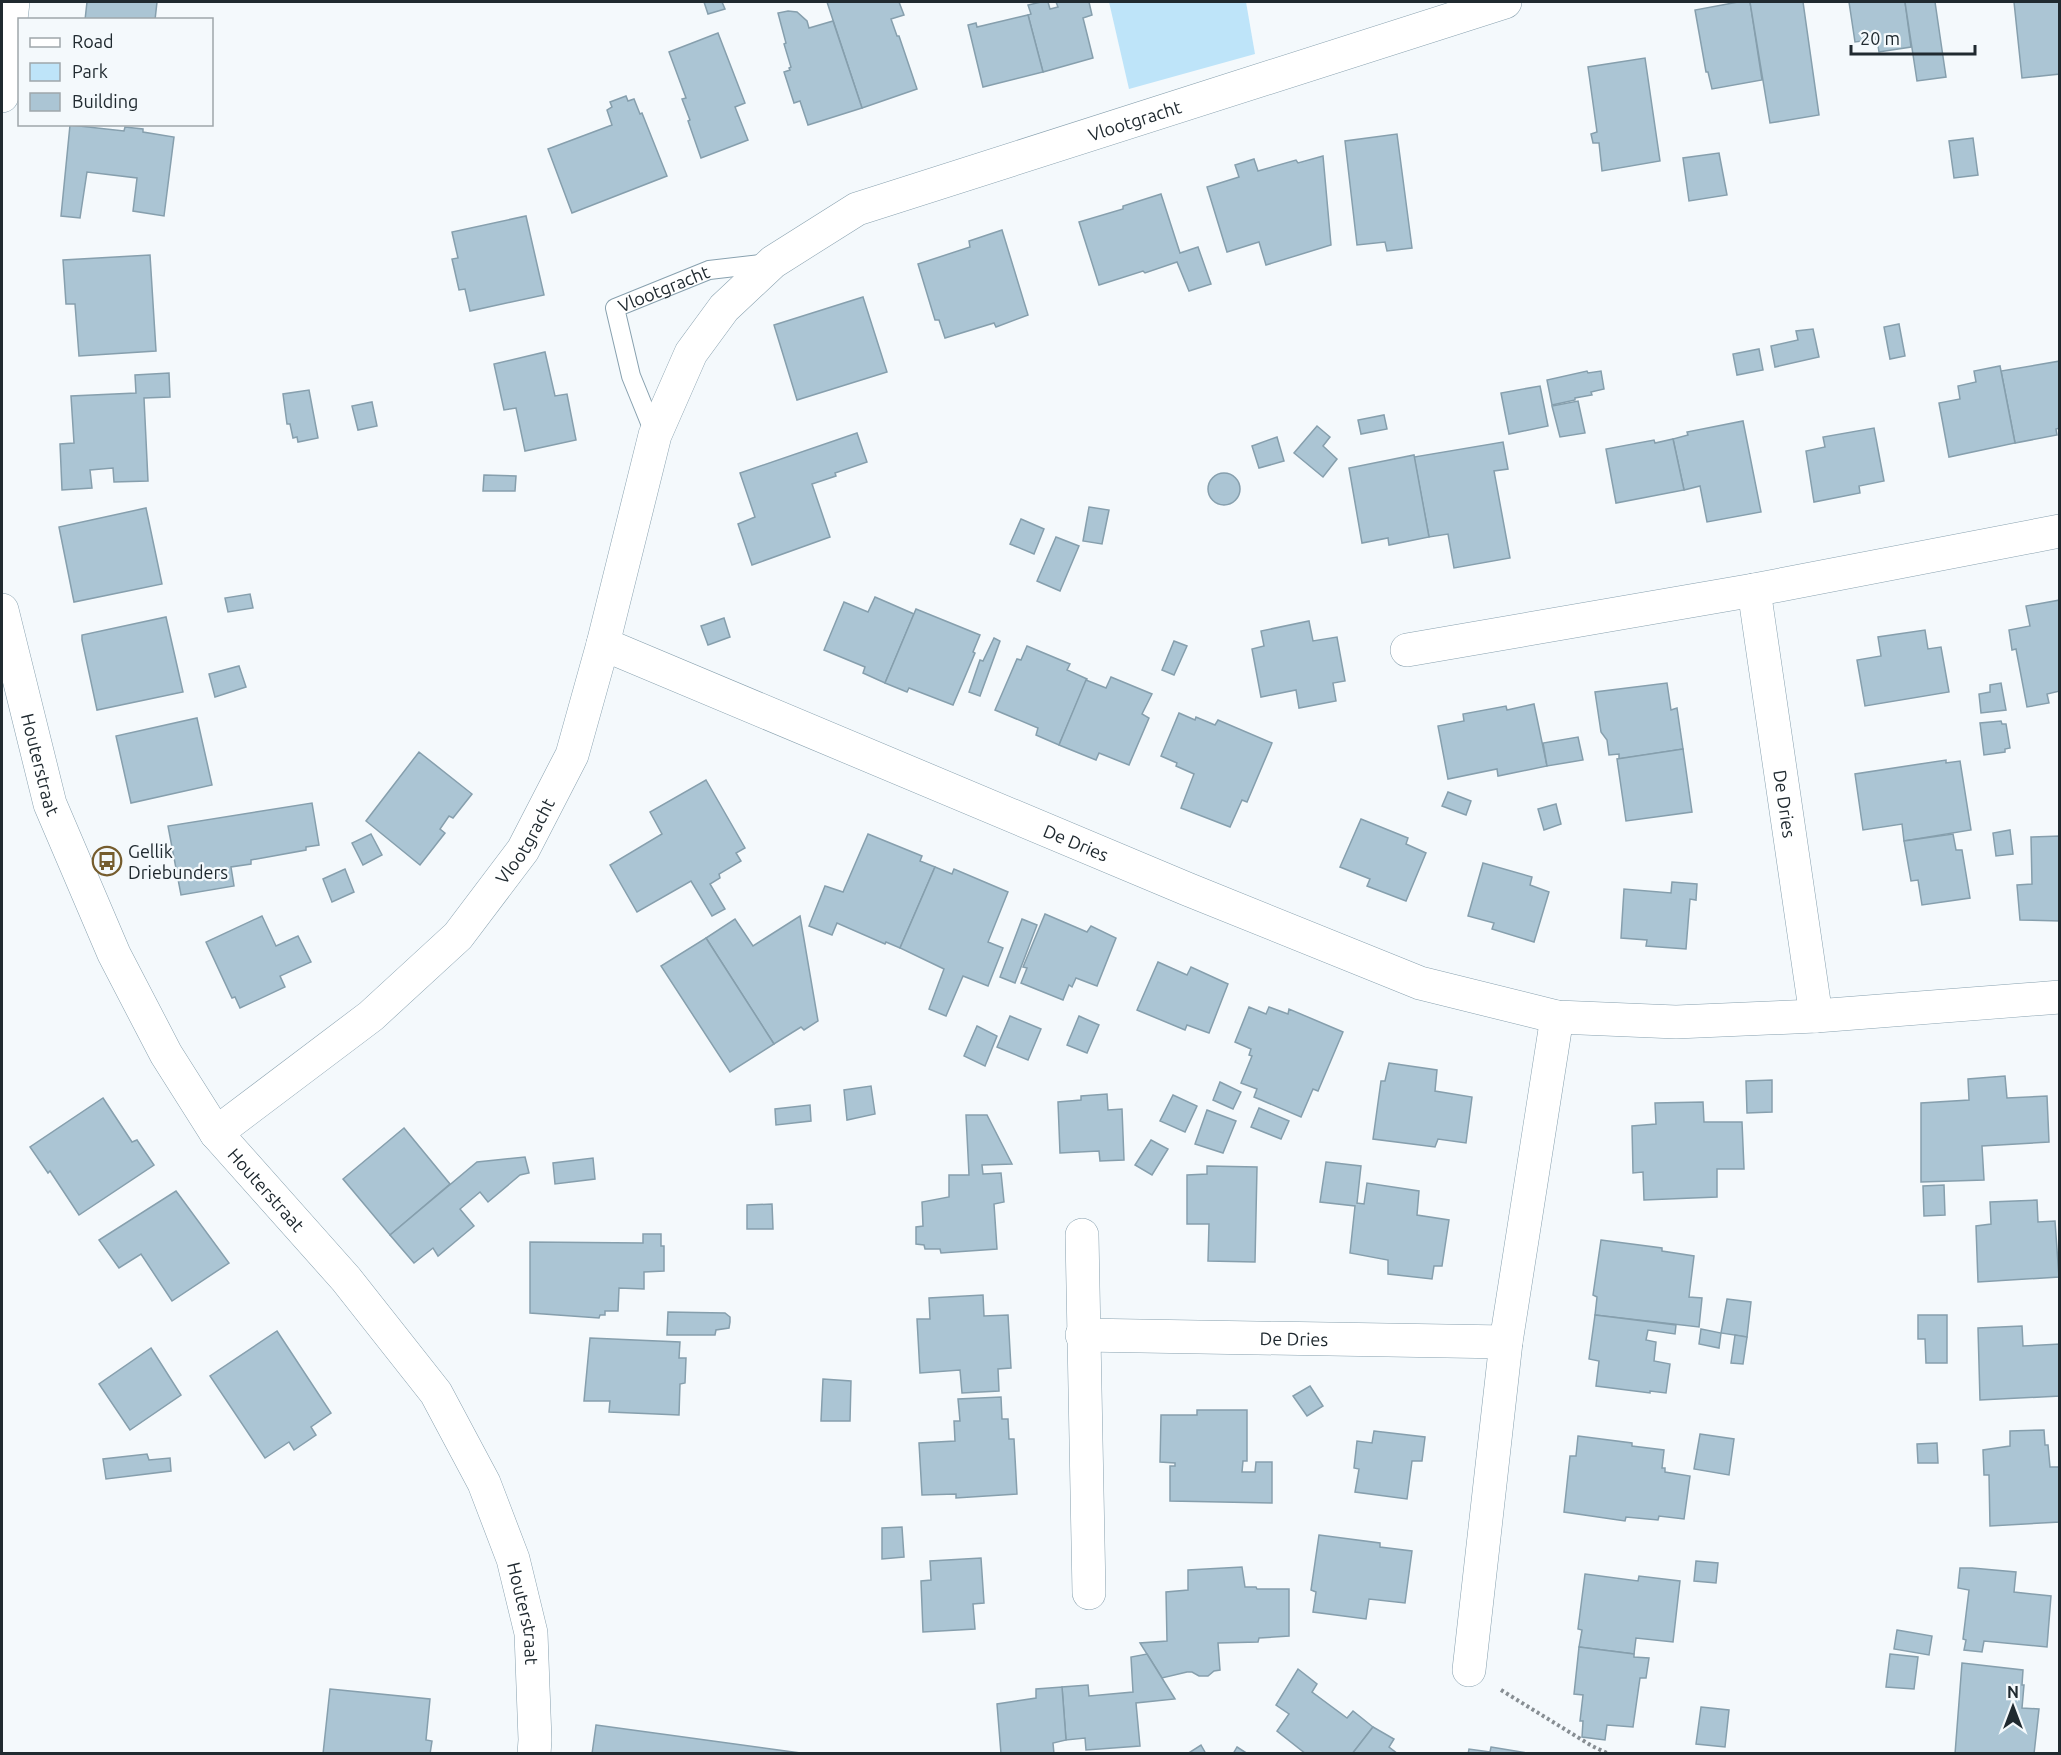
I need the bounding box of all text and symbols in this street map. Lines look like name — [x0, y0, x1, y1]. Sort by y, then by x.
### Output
legend — [18, 18, 213, 126]
scale bar — [1851, 18, 1976, 56]
text: 20 m — [1860, 28, 1900, 48]
text: Road — [72, 31, 114, 51]
text: Park — [72, 61, 108, 81]
text: Building — [72, 91, 138, 111]
street label: Vlootgracht — [1086, 96, 1184, 145]
street label: Vlootgracht — [615, 261, 712, 316]
street label: Houterstraat — [18, 711, 64, 818]
street label: De Dries — [1770, 768, 1800, 839]
street label: Vlootgracht — [491, 795, 558, 887]
street label: De Dries — [1041, 820, 1112, 865]
place label: Gellik Driebunders — [128, 841, 228, 882]
bus stop icon: Gellik Driebunders — [91, 845, 123, 877]
street label: Houterstraat — [224, 1144, 309, 1235]
street label: De Dries — [1260, 1328, 1329, 1349]
street label: Houterstraat — [504, 1560, 542, 1665]
north arrow — [1983, 1677, 2043, 1737]
text: N — [2007, 1683, 2019, 1701]

